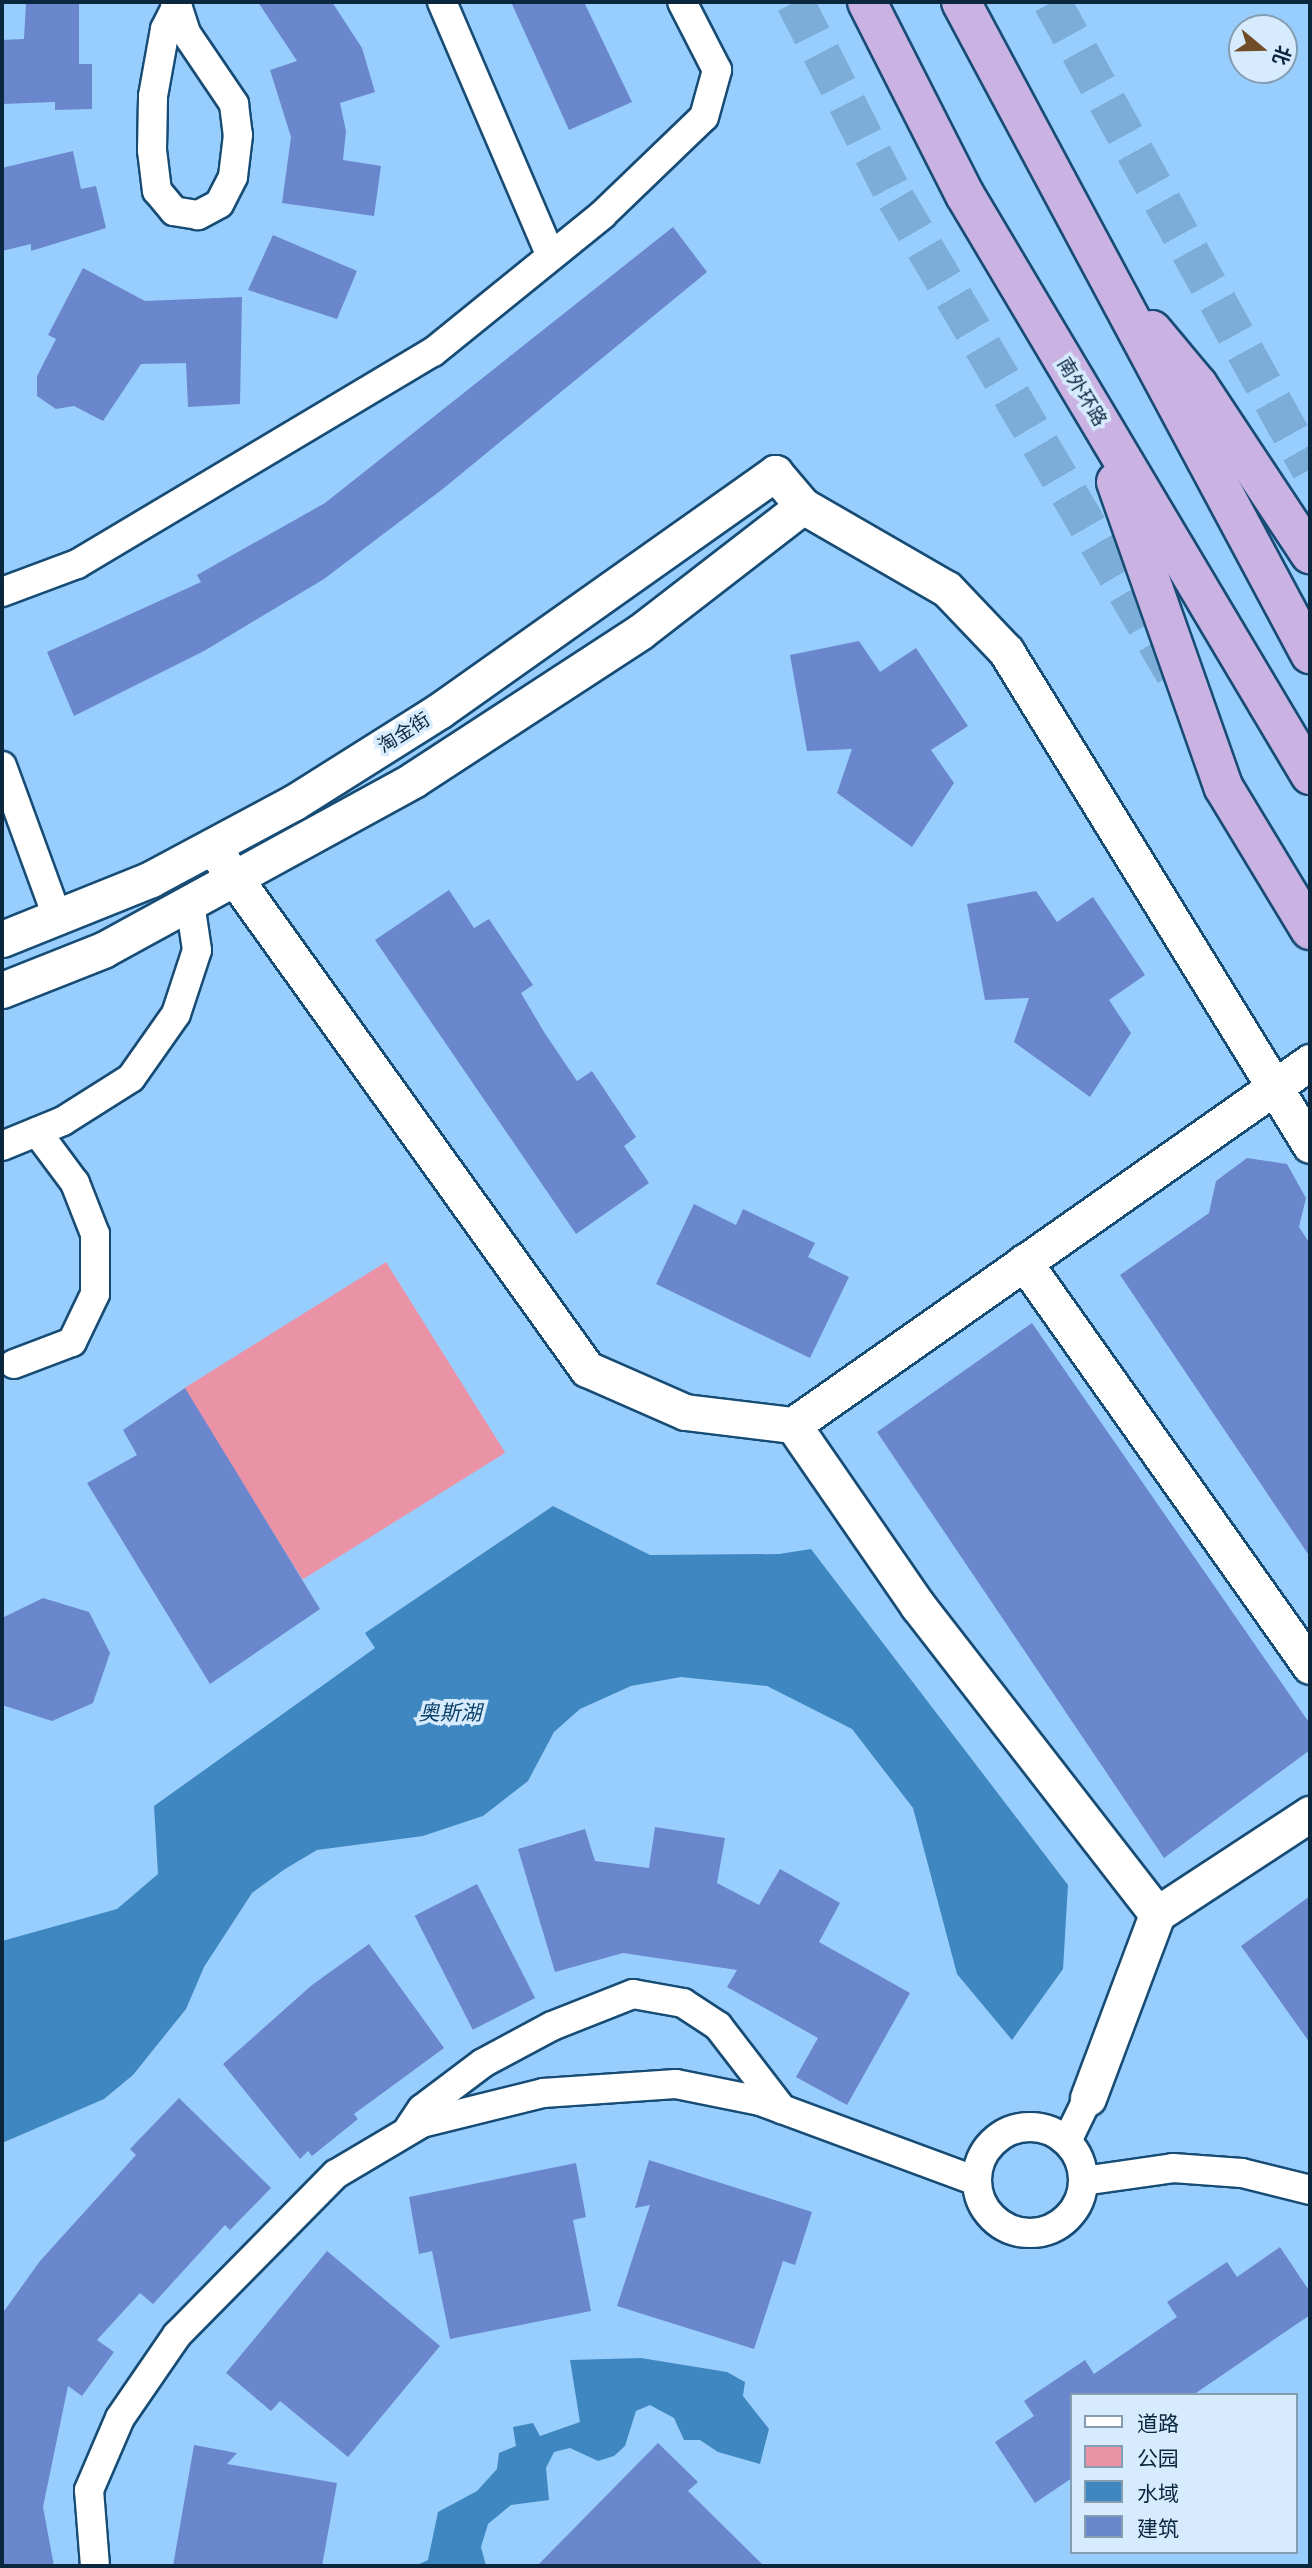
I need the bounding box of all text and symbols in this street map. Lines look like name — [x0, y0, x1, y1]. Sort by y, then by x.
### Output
north arrow — [1228, 14, 1298, 84]
text: 北 — [1268, 43, 1294, 68]
street label: 南外环路 — [1053, 354, 1111, 430]
street label: 淘金街 — [374, 708, 434, 758]
water label: 奥斯湖 — [419, 1700, 481, 1726]
legend — [1070, 2393, 1298, 2554]
text: 道路 — [1137, 2412, 1179, 2435]
text: 公园 — [1137, 2447, 1179, 2470]
text: 水域 — [1137, 2482, 1179, 2505]
text: 建筑 — [1137, 2517, 1179, 2540]

